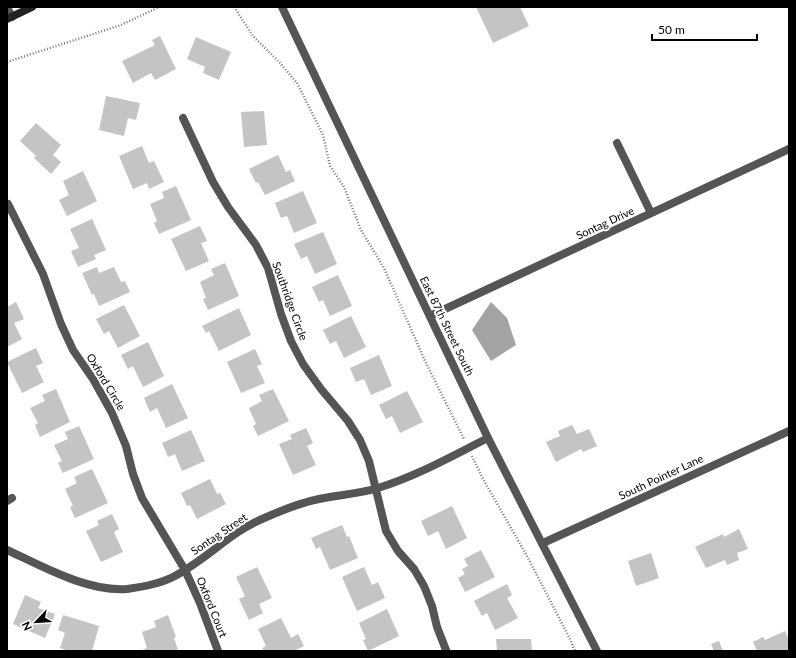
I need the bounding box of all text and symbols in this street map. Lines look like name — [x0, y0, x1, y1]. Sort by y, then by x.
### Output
scale bar — [652, 16, 757, 42]
text: 50 m — [658, 22, 685, 37]
street label: Sontag Drive — [574, 203, 636, 242]
street label: Southridge Circle — [270, 260, 311, 342]
street label: East 87th Street South — [418, 274, 477, 378]
street label: Oxford Circle — [84, 351, 129, 413]
street label: South Pointer Lane — [616, 451, 705, 502]
street label: Sontag Street — [188, 510, 249, 557]
street label: Oxford Court — [194, 575, 231, 639]
north arrow — [16, 602, 56, 642]
text: N — [19, 620, 34, 633]

